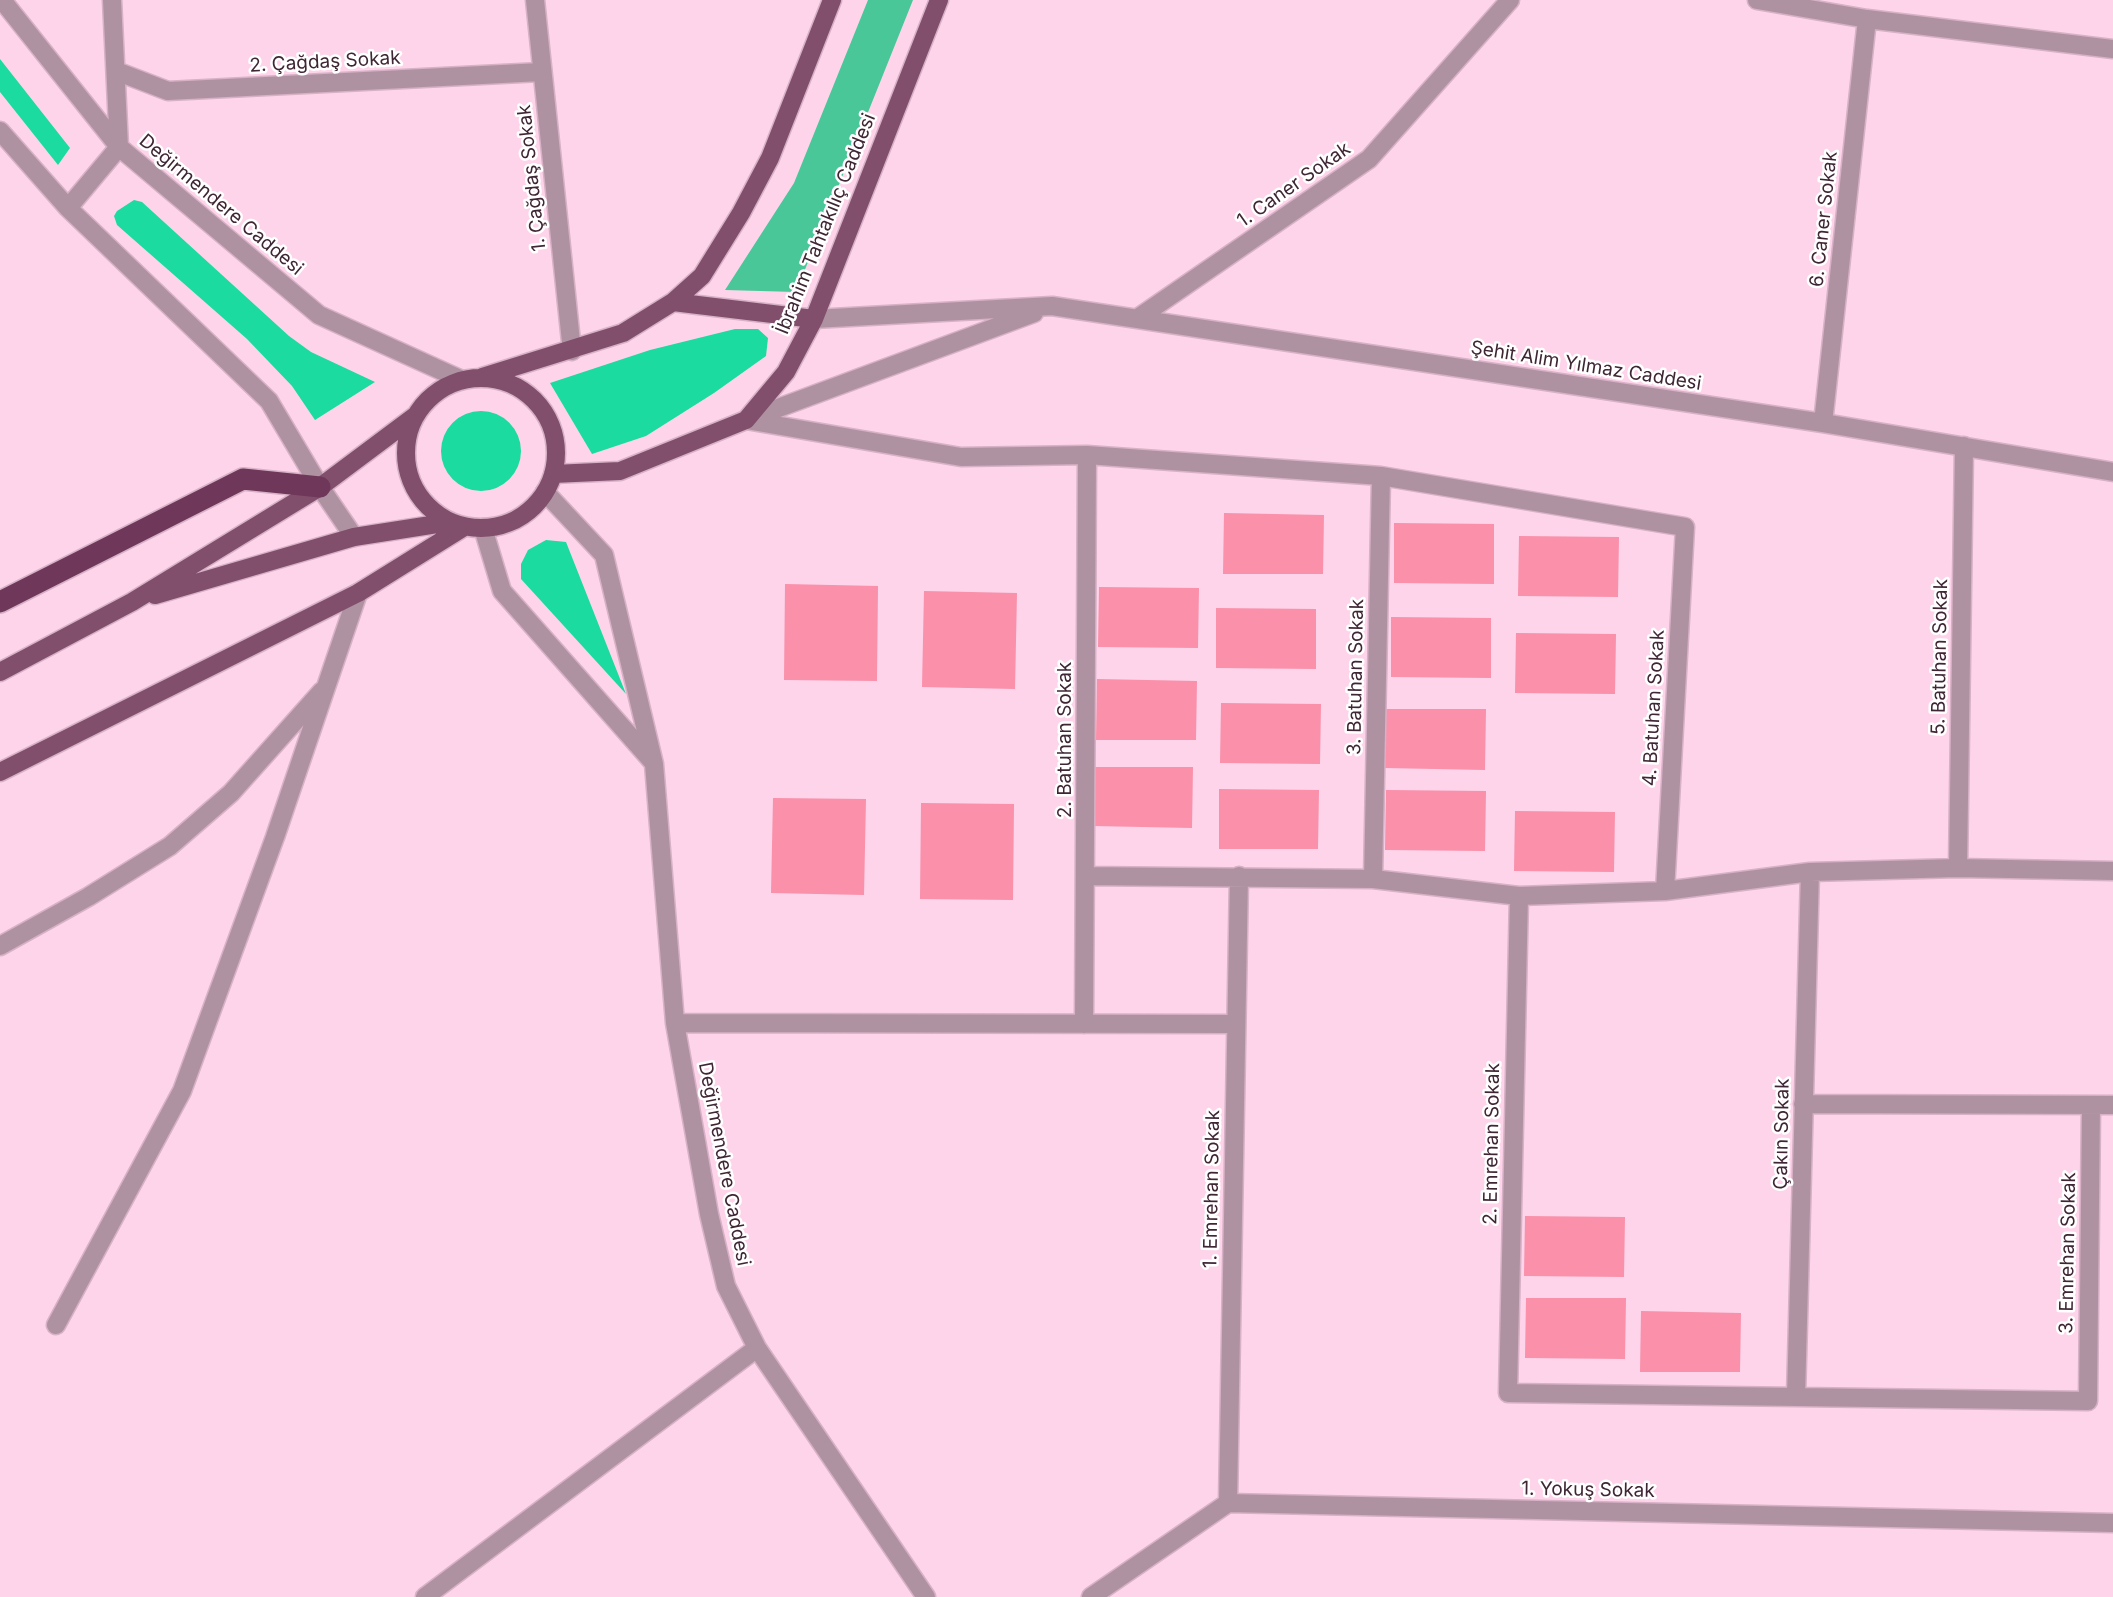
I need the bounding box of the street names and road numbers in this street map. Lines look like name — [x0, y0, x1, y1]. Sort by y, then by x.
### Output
street label: 2. Çağdaş Sokak — [249, 47, 401, 77]
street label: 1. Çağdaş Sokak — [513, 103, 551, 253]
street label: İbrahim Tahtakılıç Caddesi — [771, 110, 881, 338]
street label: Değirmendere Caddesi — [134, 130, 308, 280]
street label: 1. Caner Sokak — [1233, 138, 1355, 232]
street label: 6. Caner Sokak — [1806, 150, 1842, 288]
street label: Şehit Alim Yılmaz Caddesi — [1469, 337, 1703, 395]
street label: 5. Batuhan Sokak — [1927, 579, 1953, 735]
street label: 3. Batuhan Sokak — [1343, 599, 1369, 755]
street label: 4. Batuhan Sokak — [1639, 629, 1669, 787]
street label: 2. Batuhan Sokak — [1054, 662, 1076, 818]
street label: Değirmendere Caddesi — [693, 1060, 755, 1268]
street label: 2. Emrehan Sokak — [1479, 1063, 1505, 1225]
street label: Çakın Sokak — [1770, 1078, 1794, 1190]
street label: 1. Emrehan Sokak — [1199, 1110, 1225, 1268]
street label: 3. Emrehan Sokak — [2055, 1172, 2081, 1334]
street label: 1. Yokuş Sokak — [1521, 1477, 1655, 1503]

